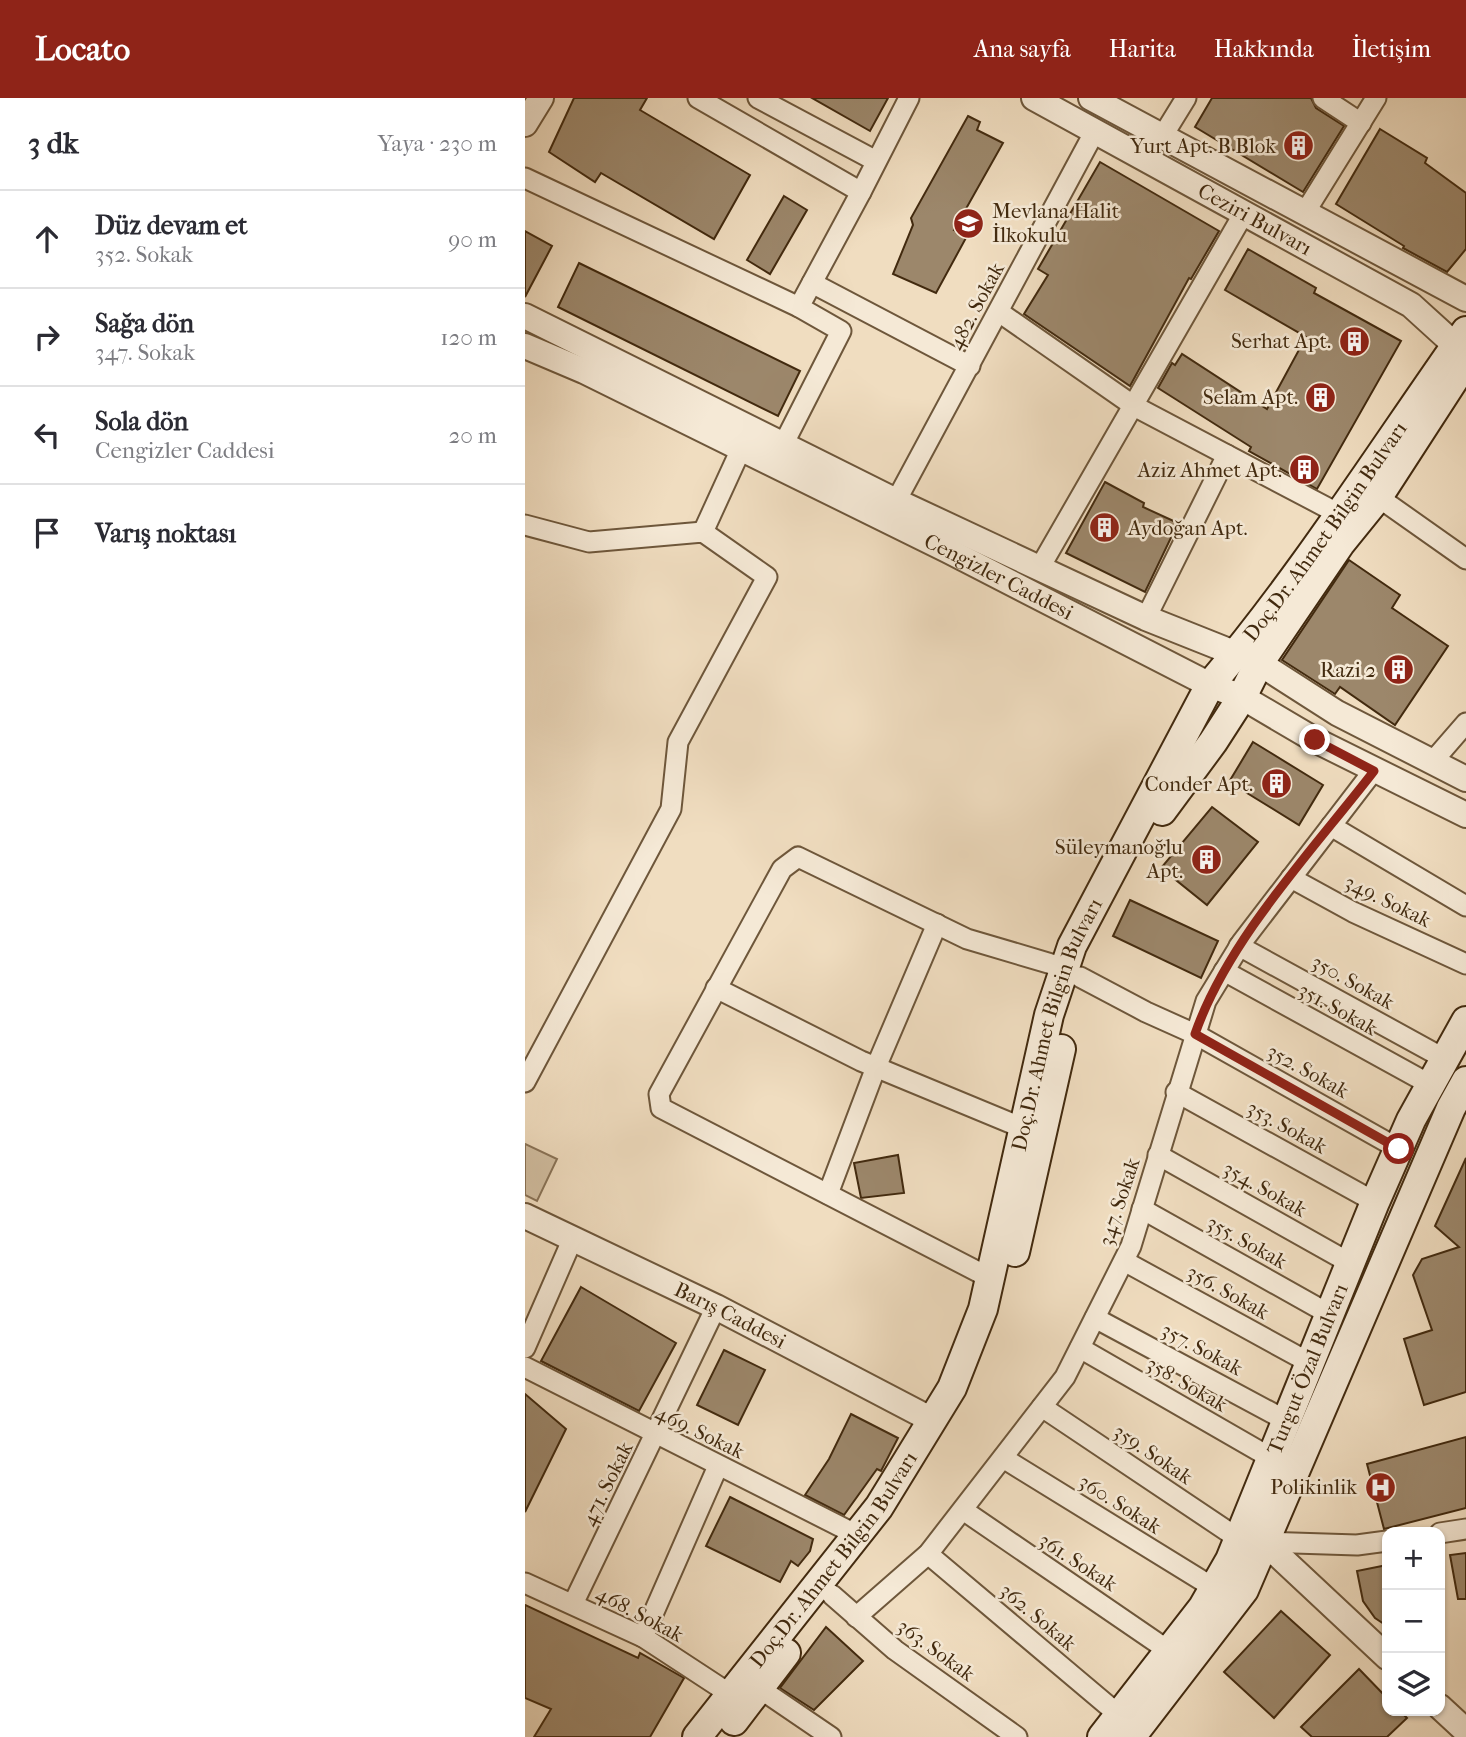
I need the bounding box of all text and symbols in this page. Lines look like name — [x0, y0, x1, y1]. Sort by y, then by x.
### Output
text: Locato — [35, 30, 130, 69]
text: Ana sayfa — [974, 35, 1071, 63]
text: Harita — [1109, 35, 1176, 63]
text: Hakkında — [1214, 35, 1314, 63]
text: İletişim — [1352, 35, 1431, 63]
text: 3 dk — [28, 126, 79, 161]
building icon: Yurt Apt. B Blok — [1282, 129, 1316, 163]
text: Yaya · 230 m — [378, 130, 497, 157]
place label: Yurt Apt. B Blok — [1129, 134, 1276, 158]
street label: Ceziri Bulvarı — [1194, 178, 1316, 260]
place label: Mevlana Halit İlkokulu — [992, 199, 1120, 247]
school or university icon: Mevlana Halit İlkokulu — [952, 206, 986, 240]
text: Düz devam et — [95, 210, 248, 241]
icon: ahead — [28, 220, 66, 258]
text: 90 m — [448, 226, 497, 253]
text: 352. Sokak — [95, 241, 193, 268]
street label: 482. Sokak — [943, 258, 1009, 354]
text: Sağa dön — [95, 308, 194, 339]
icon: right — [28, 318, 66, 356]
text: 120 m — [440, 324, 497, 351]
building icon: Serhat Apt. — [1337, 324, 1371, 358]
place label: Serhat Apt. — [1231, 329, 1331, 353]
text: 347. Sokak — [95, 339, 195, 366]
building icon: Selam Apt. — [1304, 380, 1338, 414]
place label: Selam Apt. — [1203, 385, 1298, 409]
text: Sola dön — [95, 406, 188, 437]
icon: left — [28, 416, 66, 454]
street label: Doç.Dr. Ahmet Bilgin Bulvarı — [1238, 417, 1412, 646]
text: 20 m — [448, 422, 497, 449]
text: Cengizler Caddesi — [95, 437, 275, 464]
building icon: Aziz Ahmet Apt. — [1288, 453, 1322, 487]
place label: Aziz Ahmet Apt. — [1136, 458, 1282, 482]
building icon: Aydoğan Apt. — [1088, 511, 1122, 545]
icon: arrive — [28, 514, 66, 552]
place label: Aydoğan Apt. — [1127, 516, 1247, 540]
text: Varış noktası — [95, 518, 236, 549]
street label: Cengizler Caddesi — [920, 529, 1077, 625]
building icon: Razi 2 — [1382, 653, 1416, 687]
place label: Razi 2 — [1320, 658, 1376, 682]
route end — [1299, 724, 1330, 755]
building icon: Conder Apt. — [1259, 767, 1293, 801]
place label: Conder Apt. — [1144, 772, 1253, 796]
place label: Süleymanoğlu Apt. — [1055, 835, 1183, 883]
building icon: Süleymanoğlu Apt. — [1189, 842, 1223, 876]
street label: 349. Sokak — [1341, 870, 1435, 932]
street label: Doç.Dr. Ahmet Bilgin Bulvarı — [1007, 894, 1107, 1153]
street label: 350. Sokak — [1308, 950, 1399, 1014]
street label: 351. Sokak — [1294, 978, 1382, 1041]
street label: 352. Sokak — [1263, 1039, 1353, 1103]
street label: 353. Sokak — [1243, 1095, 1331, 1159]
route start — [1383, 1133, 1414, 1164]
street label: 347. Sokak — [1093, 1155, 1145, 1249]
street label: 354. Sokak — [1219, 1156, 1311, 1222]
street label: 355. Sokak — [1203, 1210, 1291, 1274]
street label: 356. Sokak — [1183, 1260, 1273, 1324]
street label: Barış Caddesi — [671, 1277, 790, 1354]
street label: Turgut Özal Bulvarı — [1262, 1280, 1353, 1458]
street label: 357. Sokak — [1157, 1318, 1247, 1380]
street label: 358. Sokak — [1142, 1351, 1232, 1417]
street label: 469. Sokak — [652, 1400, 749, 1464]
street label: 359. Sokak — [1109, 1419, 1197, 1489]
street label: 471. Sokak — [576, 1438, 638, 1530]
street label: Doç.Dr. Ahmet Bilgin Bulvarı — [745, 1447, 922, 1672]
street label: 360. Sokak — [1074, 1469, 1166, 1539]
hospital icon: Polikinlik — [1363, 1470, 1397, 1504]
place label: Polikinlik — [1270, 1475, 1357, 1499]
map controls — [1382, 1527, 1445, 1716]
button: + — [1382, 1527, 1445, 1590]
street label: 361. Sokak — [1034, 1528, 1122, 1596]
street label: 362. Sokak — [995, 1578, 1081, 1656]
street label: 468. Sokak — [592, 1581, 688, 1647]
button: − — [1382, 1590, 1445, 1653]
street label: 363. Sokak — [893, 1614, 980, 1686]
button: layers — [1382, 1653, 1445, 1716]

